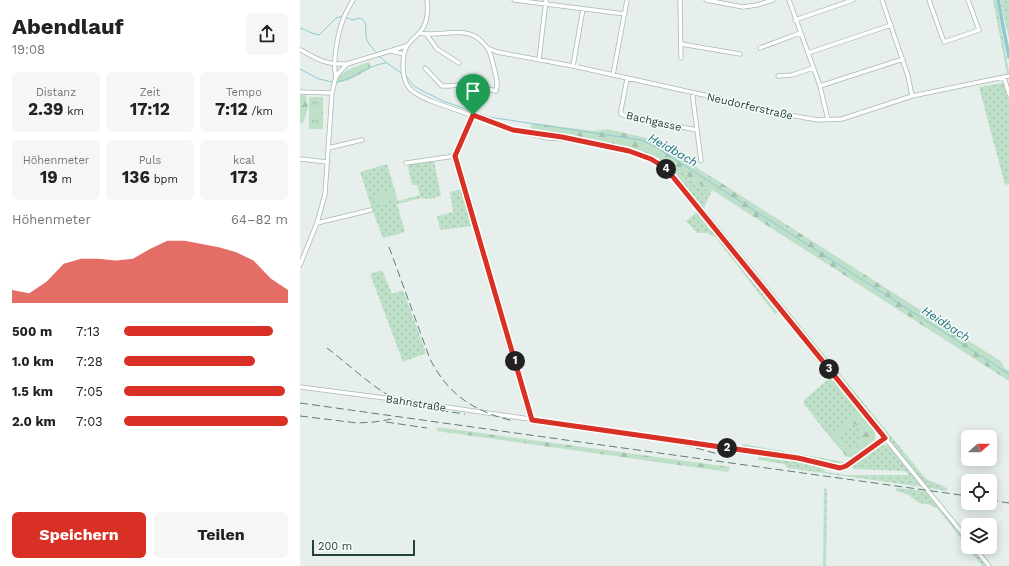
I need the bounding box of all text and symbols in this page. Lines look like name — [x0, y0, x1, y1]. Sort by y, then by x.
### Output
button: share — [246, 13, 288, 55]
text: Abendlauf — [12, 14, 124, 39]
text: 19:08 — [12, 42, 45, 57]
pin — [456, 74, 490, 115]
icon: arrive — [462, 80, 484, 102]
text: Distanz — [36, 86, 76, 99]
text: Zeit — [140, 86, 160, 99]
text: Tempo — [226, 86, 262, 99]
street label: Neudorferstraße — [706, 90, 794, 123]
text: 2.39 — [28, 99, 64, 119]
text: 17:12 — [130, 99, 170, 119]
text: 7:12 — [215, 99, 248, 119]
text: km — [64, 105, 84, 118]
text: /km — [248, 105, 273, 118]
street label: Bachgasse — [625, 109, 683, 134]
water label: Heidbach — [646, 130, 700, 170]
text: Höhenmeter — [23, 154, 89, 167]
text: Puls — [139, 154, 161, 167]
text: kcal — [233, 154, 255, 167]
pin: 4 — [656, 159, 676, 179]
text: 4 — [662, 162, 670, 175]
text: 19 — [40, 167, 58, 187]
text: 136 — [122, 167, 150, 187]
text: 173 — [230, 167, 258, 187]
text: m — [58, 173, 72, 186]
text: bpm — [150, 173, 178, 186]
text: Höhenmeter — [12, 212, 91, 227]
text: 64–82 m — [231, 212, 288, 227]
water label: Heidbach — [919, 303, 973, 345]
text: 500 m — [12, 324, 52, 339]
text: 7:13 — [76, 324, 100, 339]
pin: 1 — [505, 351, 525, 371]
text: 1.0 km — [12, 354, 54, 369]
text: 7:28 — [76, 354, 103, 369]
text: 1 — [513, 354, 517, 367]
pin: 3 — [819, 359, 839, 379]
text: 3 — [826, 362, 832, 375]
text: 1.5 km — [12, 384, 53, 399]
text: 7:05 — [76, 384, 103, 399]
street label: Bahnstraße — [385, 392, 447, 415]
text: 2.0 km — [12, 414, 56, 429]
text: 7:03 — [76, 414, 103, 429]
north arrow — [961, 430, 997, 466]
map controls — [961, 430, 997, 554]
pin: 2 — [717, 438, 737, 458]
text: 2 — [724, 441, 730, 454]
button: locate — [961, 474, 997, 510]
button: Speichern — [12, 512, 146, 558]
button: Teilen — [154, 512, 288, 558]
button: layers — [961, 518, 997, 554]
scale bar — [312, 538, 415, 557]
text: 200 m — [318, 540, 352, 553]

